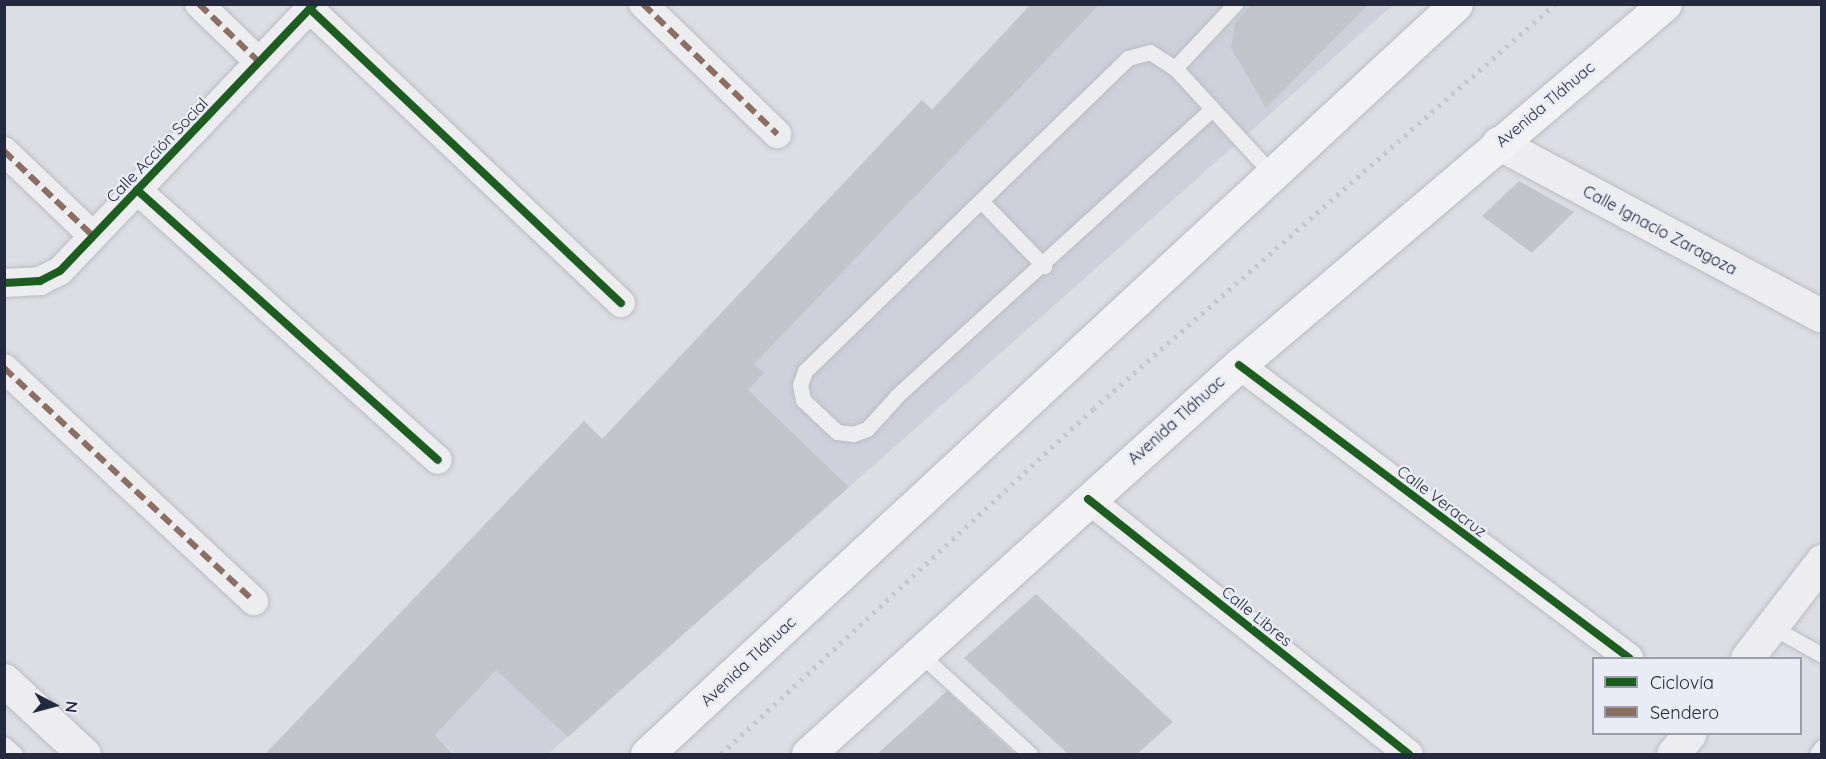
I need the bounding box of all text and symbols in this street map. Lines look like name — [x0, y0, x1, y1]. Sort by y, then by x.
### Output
street label: Avenida Tláhuac — [1492, 57, 1598, 151]
street label: Calle Acción Social — [102, 94, 212, 206]
street label: Calle Ignacio Zaragoza — [1580, 181, 1740, 279]
street label: Avenida Tláhuac — [1124, 372, 1228, 468]
street label: Calle Veracruz — [1394, 461, 1490, 541]
street label: Calle Libres — [1218, 582, 1296, 650]
street label: Avenida Tláhuac — [696, 612, 800, 710]
legend — [1592, 657, 1802, 735]
text: Ciclovía — [1650, 671, 1714, 694]
north arrow — [24, 675, 84, 735]
text: N — [61, 700, 82, 714]
text: Sendero — [1650, 701, 1719, 724]

